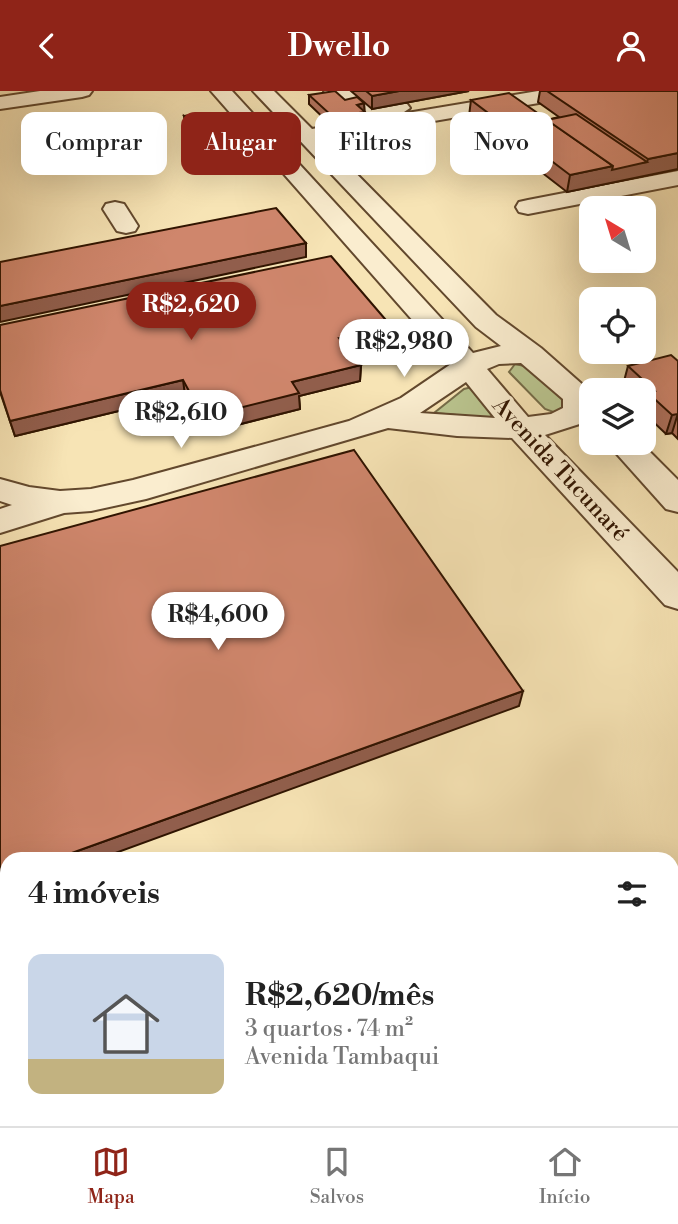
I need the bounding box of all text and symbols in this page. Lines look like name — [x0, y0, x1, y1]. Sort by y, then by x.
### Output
text: Dwello — [288, 26, 390, 66]
icon: back — [28, 27, 66, 65]
icon: person — [612, 27, 650, 65]
chip: Comprar — [21, 112, 167, 175]
chip: Alugar — [181, 112, 301, 175]
chip: Filtros — [315, 112, 436, 175]
chip: Novo — [450, 112, 553, 175]
north arrow — [579, 196, 656, 273]
map controls — [579, 196, 656, 455]
pin: R$2,620 — [126, 282, 256, 342]
button: locate — [579, 287, 656, 364]
text: R$2,620 — [142, 291, 240, 319]
pin: R$2,980 — [339, 320, 469, 379]
text: R$2,980 — [355, 328, 453, 356]
button: layers — [579, 378, 656, 455]
pin: R$2,610 — [116, 391, 246, 450]
street label: Avenida Tucunaré — [486, 391, 634, 548]
text: R$2,610 — [134, 399, 228, 427]
pin: R$4,600 — [153, 593, 283, 652]
text: R$4,600 — [167, 601, 269, 629]
text: 4 imóveis — [28, 875, 160, 913]
icon: filters — [613, 875, 651, 913]
text: R$2,620/mês — [245, 977, 434, 1015]
icon: home — [84, 982, 168, 1066]
text: 3 quartos · 74 m² — [245, 1015, 413, 1043]
text: Avenida Tambaqui — [245, 1043, 439, 1071]
tab: Mapa — [88, 1143, 135, 1209]
tab: Salvos — [310, 1143, 364, 1209]
tab: Início — [539, 1143, 590, 1209]

